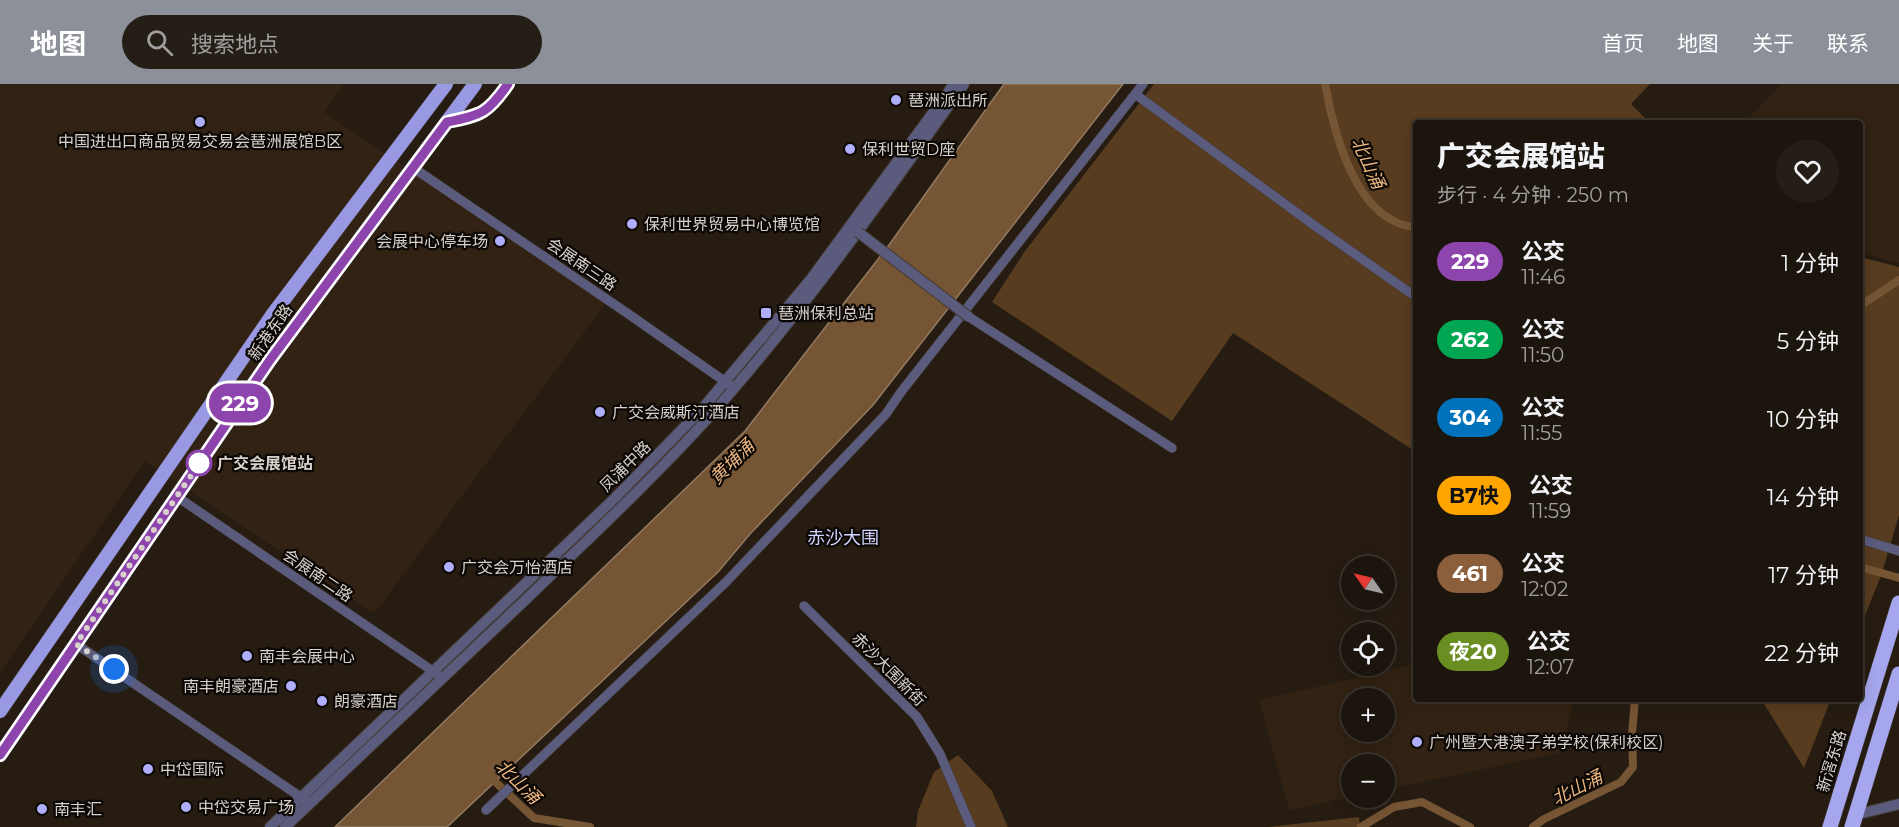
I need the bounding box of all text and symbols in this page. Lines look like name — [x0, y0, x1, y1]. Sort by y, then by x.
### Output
search box — [122, 15, 542, 69]
icon: search — [143, 26, 176, 59]
text: 地图 — [30, 27, 86, 61]
text: 搜索地点 — [191, 31, 279, 58]
text: 首页 — [1602, 31, 1644, 56]
text: 地图 — [1677, 31, 1719, 56]
text: 关于 — [1752, 31, 1794, 56]
text: 联系 — [1827, 31, 1869, 56]
place label: 琶洲派出所 — [908, 91, 988, 110]
marker: 琶洲派出所 — [889, 93, 903, 107]
marker: 中国进出口商品贸易交易会琶洲展馆B区 — [193, 115, 207, 129]
place label: 中国进出口商品贸易交易会琶洲展馆B区 — [58, 132, 342, 151]
water label: 北山涌 — [1347, 134, 1390, 194]
text: 广交会展馆站 — [1437, 139, 1605, 173]
place label: 保利世贸D座 — [862, 140, 955, 159]
button: heart — [1776, 140, 1839, 203]
marker: 保利世贸D座 — [843, 142, 857, 156]
text: 步行 · 4 分钟 · 250 m — [1437, 183, 1629, 207]
place label: 保利世界贸易中心博览馆 — [644, 215, 820, 234]
marker: 保利世界贸易中心博览馆 — [625, 217, 639, 231]
place label: 会展中心停车场 — [376, 232, 488, 251]
marker: 会展中心停车场 — [493, 234, 507, 248]
street label: 会展南三路 — [543, 234, 620, 295]
text: 公交 — [1521, 238, 1565, 265]
text: 229 — [1451, 249, 1489, 274]
text: 1 分钟 — [1781, 250, 1839, 277]
text: 11:46 — [1521, 265, 1565, 289]
street label: 新港东路 — [244, 301, 297, 364]
place label: 琶洲保利总站 — [778, 304, 874, 323]
marker: 琶洲保利总站 — [759, 306, 773, 320]
text: 公交 — [1521, 316, 1565, 343]
text: 262 — [1451, 327, 1489, 352]
text: 5 分钟 — [1777, 328, 1839, 355]
text: 11:50 — [1521, 343, 1564, 367]
line badge: 229 — [206, 384, 274, 422]
text: 229 — [221, 391, 259, 416]
text: 公交 — [1521, 394, 1565, 421]
place label: 广交会威斯汀酒店 — [612, 403, 740, 422]
marker: 广交会威斯汀酒店 — [593, 405, 607, 419]
text: 304 — [1449, 405, 1491, 430]
text: 10 分钟 — [1767, 406, 1839, 433]
text: 11:55 — [1521, 421, 1562, 445]
water label: 黄埔涌 — [705, 434, 760, 489]
street label: 凤浦中路 — [596, 437, 655, 496]
marker: 广交会展馆站 — [186, 450, 212, 476]
place label: 广交会展馆站 — [217, 454, 313, 473]
text: 公交 — [1529, 472, 1573, 499]
text: B7快 — [1449, 483, 1499, 508]
text: 14 分钟 — [1767, 484, 1839, 511]
text: 11:59 — [1529, 499, 1571, 523]
district label: 赤沙大围 — [807, 527, 879, 549]
street label: 会展南二路 — [279, 545, 356, 606]
text: 公交 — [1521, 550, 1565, 577]
north arrow — [1341, 556, 1395, 610]
map controls — [1341, 556, 1395, 808]
place label: 广交会万怡酒店 — [461, 558, 573, 577]
marker: 广交会万怡酒店 — [442, 560, 456, 574]
text: 461 — [1452, 561, 1488, 586]
text: 17 分钟 — [1768, 562, 1839, 589]
text: 12:02 — [1521, 577, 1568, 601]
button: locate — [1341, 622, 1395, 676]
text: 公交 — [1527, 628, 1571, 655]
street label: 赤沙大围新街 — [848, 629, 929, 710]
text: 夜20 — [1449, 639, 1497, 664]
text: 22 分钟 — [1764, 640, 1839, 667]
place label: 南丰会展中心 — [259, 647, 355, 666]
marker: 南丰会展中心 — [240, 649, 254, 663]
your location — [99, 654, 129, 684]
text: 12:07 — [1527, 655, 1574, 679]
place label: 南丰朗豪酒店 — [183, 677, 279, 696]
marker: 南丰朗豪酒店 — [284, 679, 298, 693]
button: + — [1341, 688, 1395, 742]
place label: 朗豪酒店 — [334, 692, 398, 711]
marker: 朗豪酒店 — [315, 694, 329, 708]
street label: 新滘东路 — [1813, 728, 1850, 795]
place label: 广州暨大港澳子弟学校(保利校区) — [1429, 733, 1664, 752]
marker: 广州暨大港澳子弟学校(保利校区) — [1410, 735, 1424, 749]
button: − — [1341, 754, 1395, 808]
water label: 北山涌 — [491, 755, 547, 810]
place label: 中岱国际 — [160, 760, 224, 779]
marker: 中岱国际 — [141, 762, 155, 776]
water label: 北山涌 — [1548, 765, 1608, 810]
place label: 中岱交易广场 — [198, 798, 294, 817]
place label: 南丰汇 — [54, 800, 102, 819]
marker: 中岱交易广场 — [179, 800, 193, 814]
marker: 南丰汇 — [35, 802, 49, 816]

